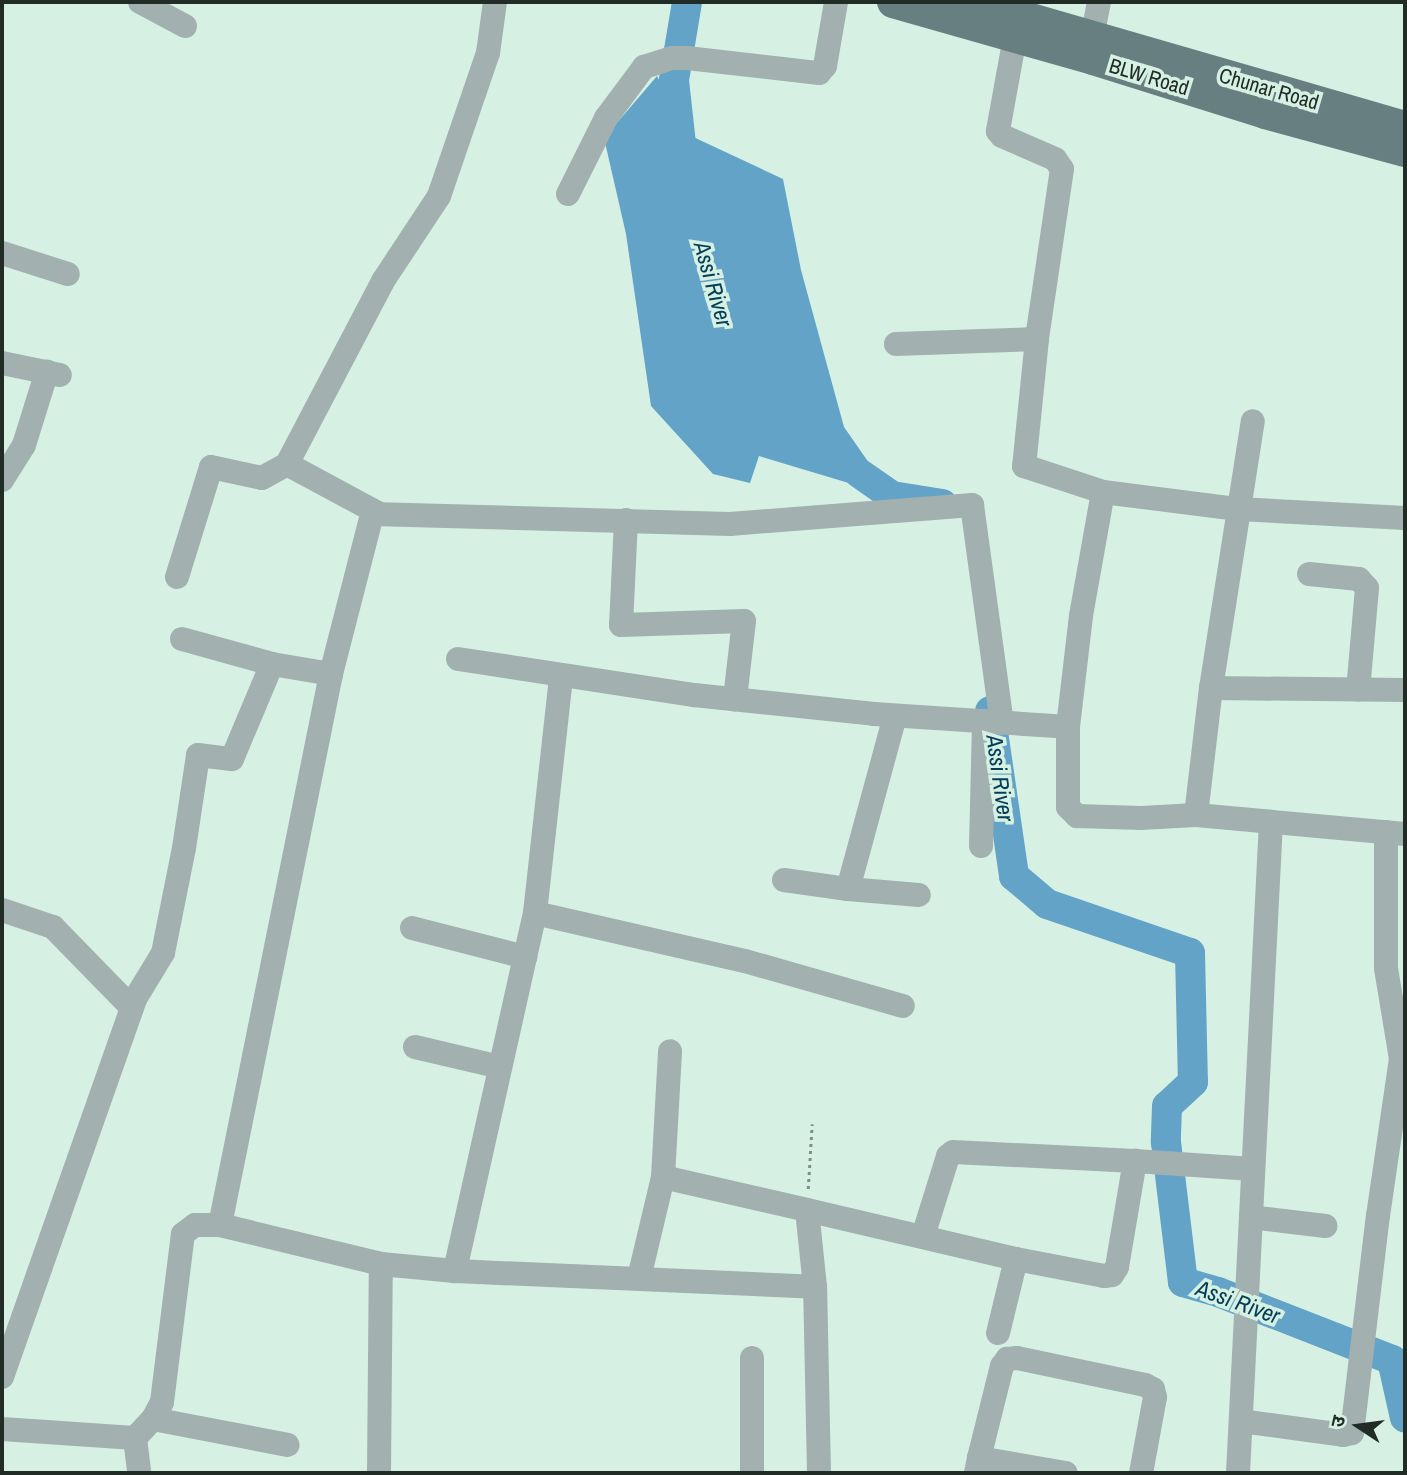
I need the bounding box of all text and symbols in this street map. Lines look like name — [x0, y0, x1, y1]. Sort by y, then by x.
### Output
street label: BLW Road — [1106, 53, 1192, 101]
street label: Chunar Road — [1216, 63, 1322, 115]
water label: Assi River — [688, 238, 738, 330]
water label: Assi River — [980, 733, 1020, 823]
water label: Assi River — [1192, 1274, 1284, 1330]
north arrow — [1323, 1391, 1393, 1461]
text: उ — [1324, 1413, 1351, 1430]

